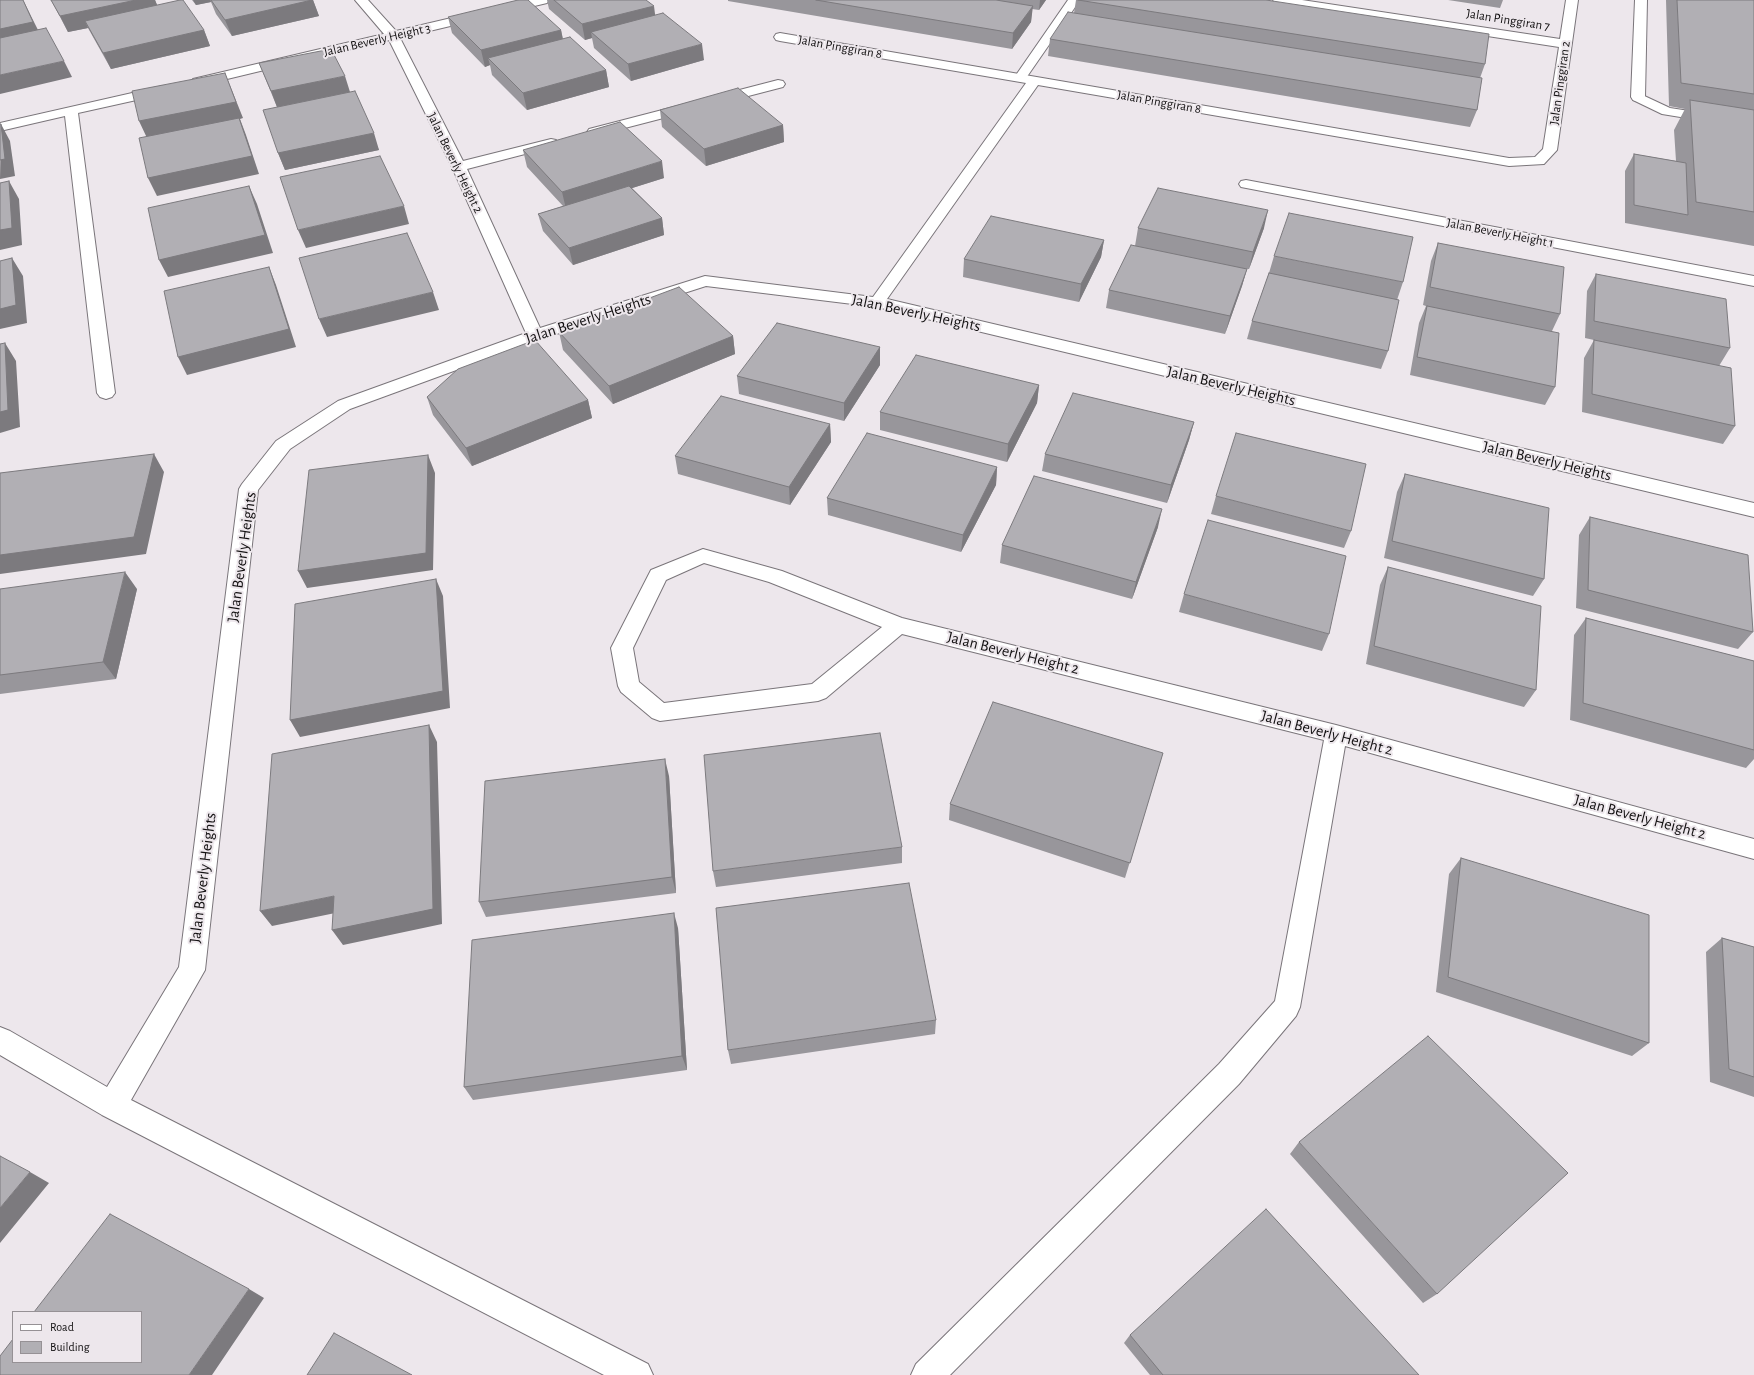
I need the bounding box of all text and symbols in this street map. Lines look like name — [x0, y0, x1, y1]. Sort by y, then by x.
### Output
street label: Jalan Pinggiran 7 — [1465, 6, 1551, 34]
street label: Jalan Beverly Height 3 — [322, 20, 432, 60]
street label: Jalan Pinggiran 8 — [797, 32, 883, 62]
street label: Jalan Pinggiran 2 — [1546, 40, 1574, 126]
street label: Jalan Pinggiran 8 — [1116, 87, 1202, 117]
street label: Jalan Beverly Height 2 — [424, 110, 486, 216]
street label: Jalan Beverly Height 1 — [1445, 215, 1555, 251]
street label: Jalan Beverly Heights — [523, 290, 653, 348]
street label: Jalan Beverly Heights — [850, 290, 982, 336]
street label: Jalan Beverly Heights — [1165, 362, 1297, 410]
street label: Jalan Beverly Heights — [1481, 437, 1613, 485]
street label: Jalan Beverly Heights — [223, 491, 261, 623]
street label: Jalan Beverly Height 2 — [945, 627, 1081, 679]
street label: Jalan Beverly Height 2 — [1259, 706, 1395, 760]
street label: Jalan Beverly Height 2 — [1572, 790, 1708, 844]
street label: Jalan Beverly Heights — [185, 812, 221, 944]
legend — [12, 1311, 142, 1363]
text: Road — [50, 1321, 74, 1333]
text: Building — [50, 1341, 90, 1353]

